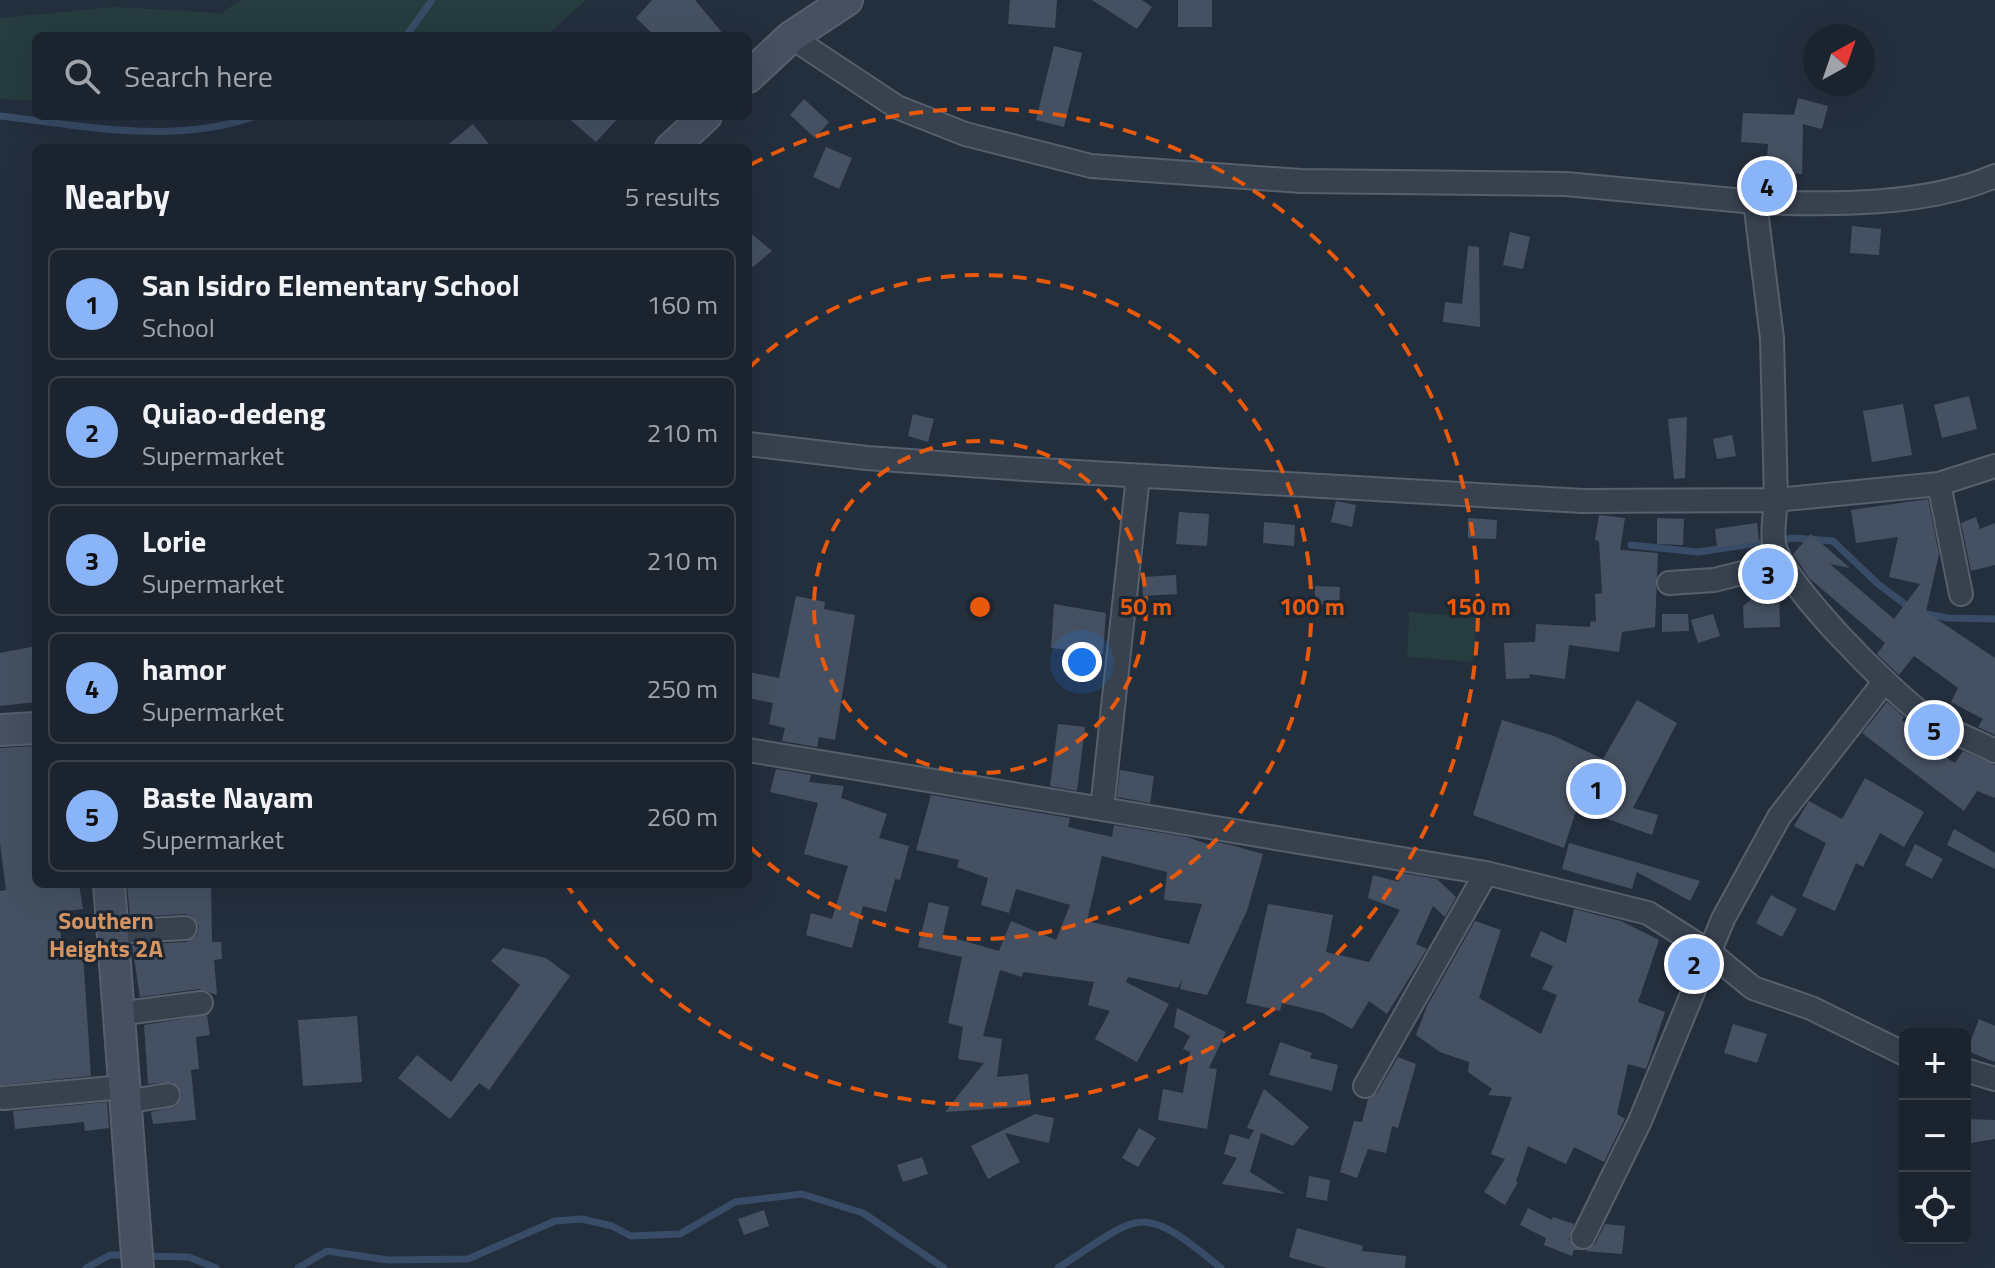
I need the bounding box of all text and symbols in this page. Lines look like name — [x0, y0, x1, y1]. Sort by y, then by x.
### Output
north arrow — [1803, 24, 1875, 96]
search box — [32, 32, 752, 120]
text: Search here — [124, 53, 273, 99]
icon: search — [60, 54, 104, 98]
pin: 4 — [1741, 156, 1793, 216]
text: Nearby — [64, 170, 170, 222]
text: 5 results — [625, 177, 720, 216]
text: San Isidro Elementary School — [142, 262, 520, 308]
text: 1 — [85, 285, 99, 324]
text: 160 m — [647, 285, 718, 324]
text: School — [142, 308, 215, 347]
text: Quiao-dedeng — [142, 390, 326, 436]
text: 2 — [85, 413, 99, 452]
text: 210 m — [647, 413, 718, 452]
text: Supermarket — [142, 436, 284, 475]
text: Lorie — [142, 518, 206, 564]
text: 3 — [85, 541, 99, 580]
text: 210 m — [647, 541, 718, 580]
pin: 3 — [1742, 544, 1794, 604]
text: Supermarket — [142, 564, 284, 603]
text: 50 m — [1120, 588, 1172, 624]
text: 100 m — [1279, 588, 1345, 624]
text: 150 m — [1445, 588, 1511, 624]
centre of rings — [966, 593, 994, 621]
your location — [1062, 642, 1102, 682]
text: hamor — [142, 646, 226, 692]
text: 4 — [85, 669, 99, 708]
text: 250 m — [647, 669, 718, 708]
text: Supermarket — [142, 692, 284, 731]
pin: 5 — [1908, 700, 1960, 760]
pin: 1 — [1570, 759, 1622, 819]
text: Baste Nayam — [142, 774, 314, 820]
text: 5 — [85, 797, 99, 836]
text: 260 m — [647, 797, 718, 836]
text: Supermarket — [142, 820, 284, 859]
district label: Southern Heights 2A — [49, 902, 163, 966]
pin: 2 — [1668, 934, 1720, 994]
map controls — [1899, 1028, 1971, 1244]
button: + — [1899, 1028, 1971, 1100]
button: − — [1899, 1100, 1971, 1172]
button: locate — [1899, 1172, 1971, 1244]

